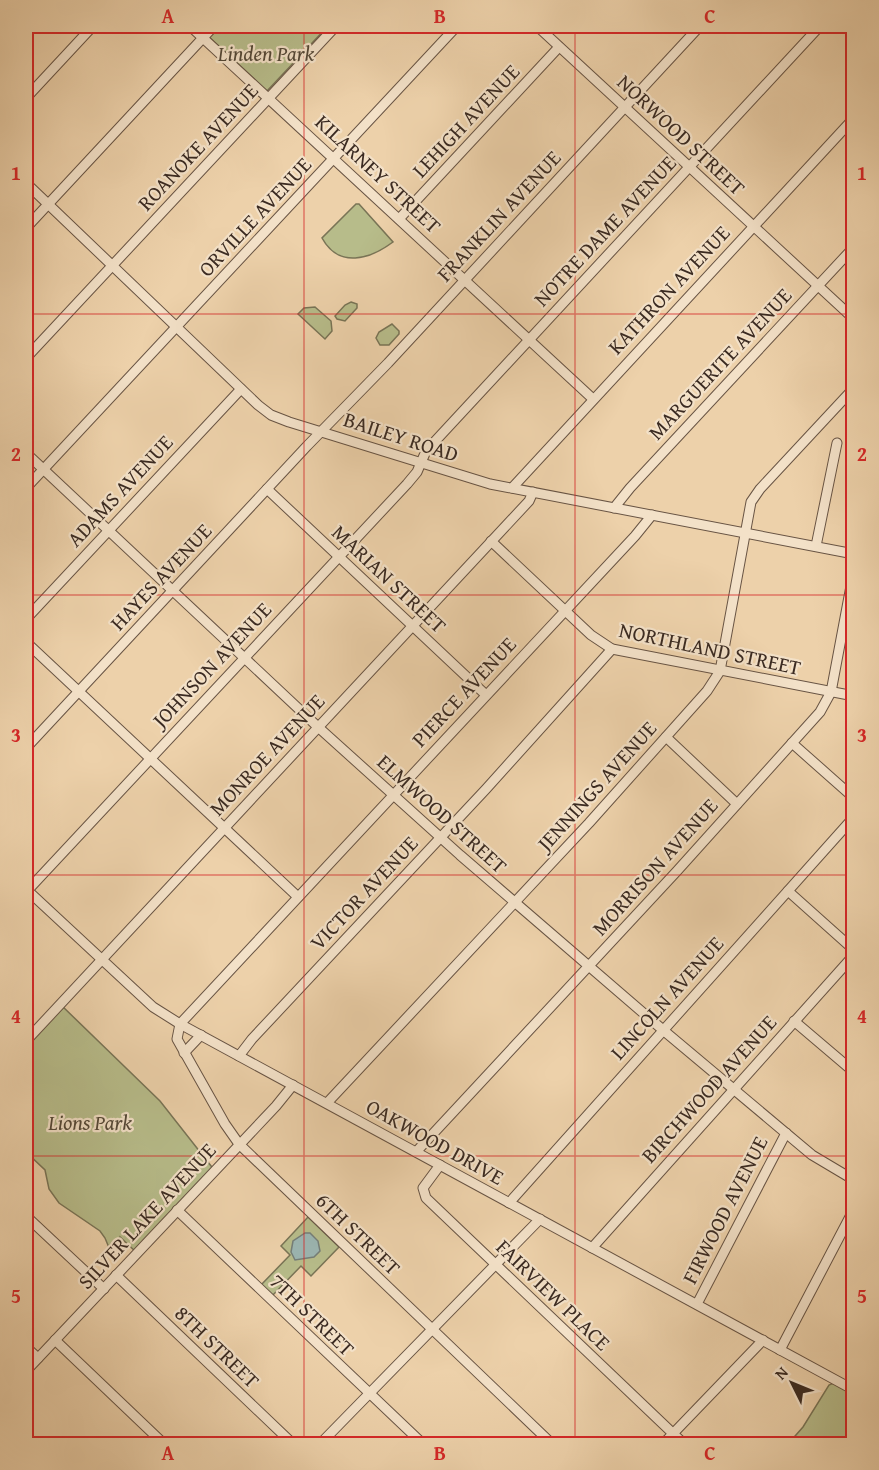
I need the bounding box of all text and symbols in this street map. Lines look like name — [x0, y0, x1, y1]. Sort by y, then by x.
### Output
text: A — [162, 1, 175, 30]
text: B — [434, 1, 446, 30]
text: C — [704, 1, 716, 30]
park label: Linden Park — [217, 38, 315, 69]
street label: LEHIGH AVENUE — [405, 56, 527, 185]
street label: NORWOOD STREET — [610, 67, 753, 203]
street label: ROANOKE AVENUE — [130, 76, 265, 217]
street label: KILARNEY STREET — [308, 107, 449, 241]
street label: FRANKLIN AVENUE — [429, 143, 568, 288]
street label: NOTRE DAME AVENUE — [526, 148, 683, 313]
street label: ORVILLE AVENUE — [191, 150, 319, 283]
text: 1 — [11, 158, 21, 187]
text: 1 — [857, 158, 867, 187]
street label: KATHRON AVENUE — [600, 218, 737, 361]
street label: MARGUERITE AVENUE — [641, 280, 799, 447]
street label: BAILEY ROAD — [340, 403, 463, 470]
street label: ADAMS AVENUE — [59, 427, 180, 554]
text: 2 — [11, 439, 21, 468]
text: 2 — [857, 439, 867, 468]
street label: HAYES AVENUE — [103, 516, 219, 637]
street label: MARIAN STREET — [325, 517, 454, 640]
street label: JOHNSON AVENUE — [143, 595, 278, 737]
street label: NORTHLAND STREET — [616, 614, 804, 683]
street label: PIERCE AVENUE — [404, 629, 523, 754]
street label: MONROE AVENUE — [202, 686, 332, 823]
street label: JENNINGS AVENUE — [528, 713, 664, 860]
text: 3 — [11, 720, 21, 749]
text: 3 — [857, 720, 867, 749]
street label: ELMWOOD STREET — [370, 747, 514, 881]
street label: MORRISON AVENUE — [584, 791, 725, 942]
street label: VICTOR AVENUE — [302, 828, 425, 957]
street label: LINCOLN AVENUE — [603, 929, 731, 1066]
text: 4 — [11, 1001, 21, 1030]
text: 4 — [857, 1001, 867, 1030]
street label: BIRCHWOOD AVENUE — [634, 1007, 784, 1170]
street label: OAKWOOD DRIVE — [361, 1091, 510, 1192]
park label: Lions Park — [47, 1107, 132, 1138]
street label: FIRWOOD AVENUE — [674, 1130, 775, 1289]
street label: SILVER LAKE AVENUE — [70, 1135, 223, 1296]
street label: 6TH STREET — [309, 1185, 408, 1282]
street label: FAIRVIEW PLACE — [489, 1232, 618, 1358]
street label: 7TH STREET — [263, 1266, 362, 1363]
text: 5 — [11, 1281, 21, 1310]
text: 5 — [857, 1281, 867, 1310]
street label: 8TH STREET — [168, 1298, 267, 1395]
north arrow — [762, 1353, 822, 1413]
text: N — [769, 1360, 794, 1385]
text: A — [162, 1438, 175, 1467]
text: B — [434, 1438, 446, 1467]
text: C — [704, 1438, 716, 1467]

